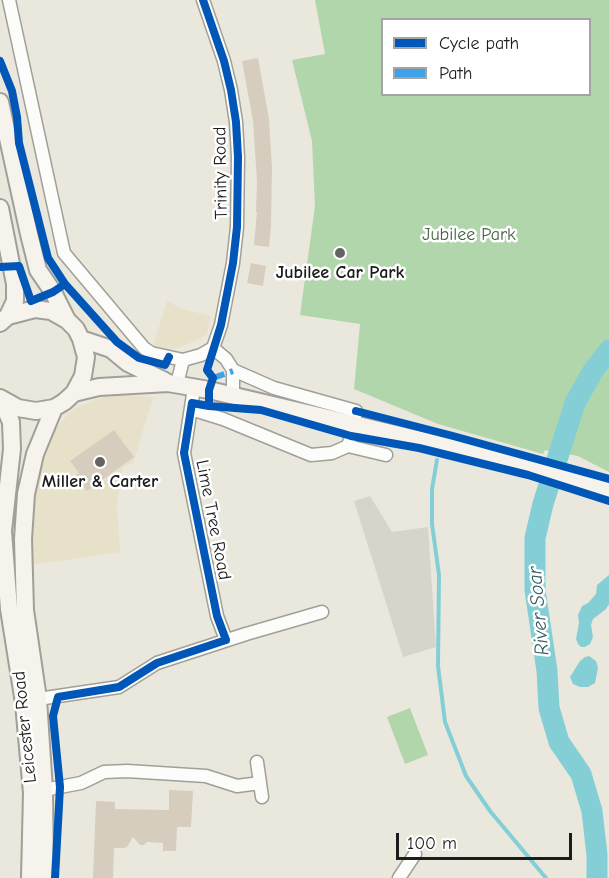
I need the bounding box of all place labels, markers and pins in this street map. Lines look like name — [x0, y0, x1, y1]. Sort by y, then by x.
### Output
marker: Jubilee Car Park — [333, 246, 347, 260]
place label: Jubilee Car Park — [276, 262, 404, 284]
marker: Miller & Carter — [93, 455, 107, 469]
place label: Miller & Carter — [42, 471, 158, 493]

